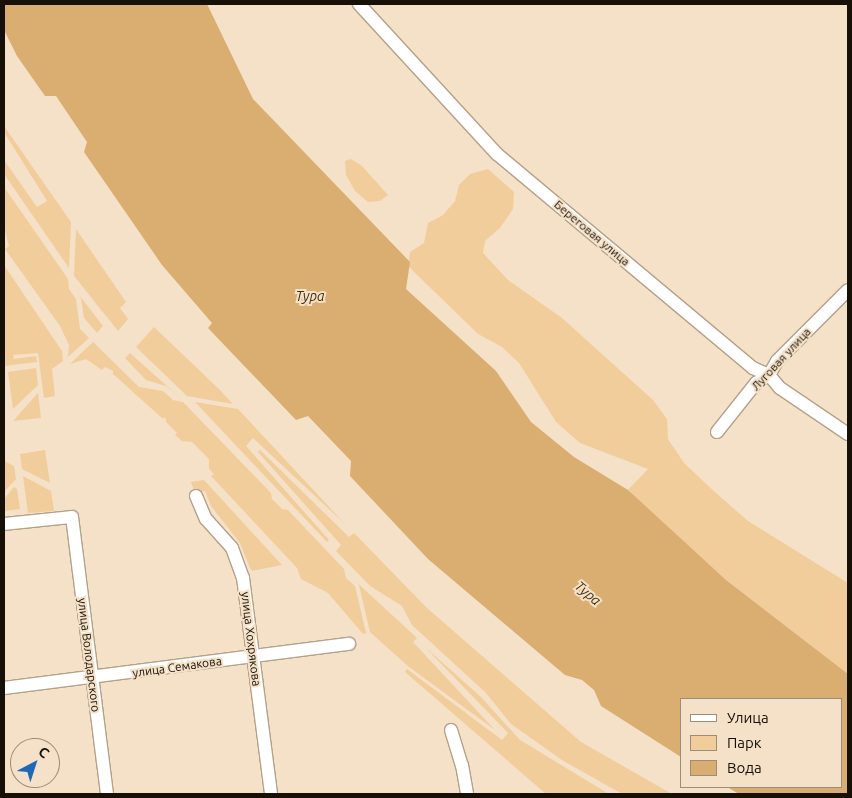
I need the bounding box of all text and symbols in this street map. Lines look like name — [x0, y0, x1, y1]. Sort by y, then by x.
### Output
street label: Береговая улица — [551, 197, 633, 269]
water label: Тура — [296, 288, 324, 304]
street label: Луговая улица — [748, 325, 814, 393]
water label: Тура — [572, 577, 604, 609]
street label: улица Хохрякова — [238, 591, 264, 687]
street label: улица Володарского — [75, 597, 103, 713]
street label: улица Семакова — [131, 654, 223, 680]
legend — [680, 698, 842, 788]
text: Улица — [727, 709, 769, 726]
text: Парк — [727, 734, 762, 751]
north arrow — [10, 738, 60, 788]
text: С — [35, 743, 53, 761]
text: Вода — [727, 759, 762, 776]

